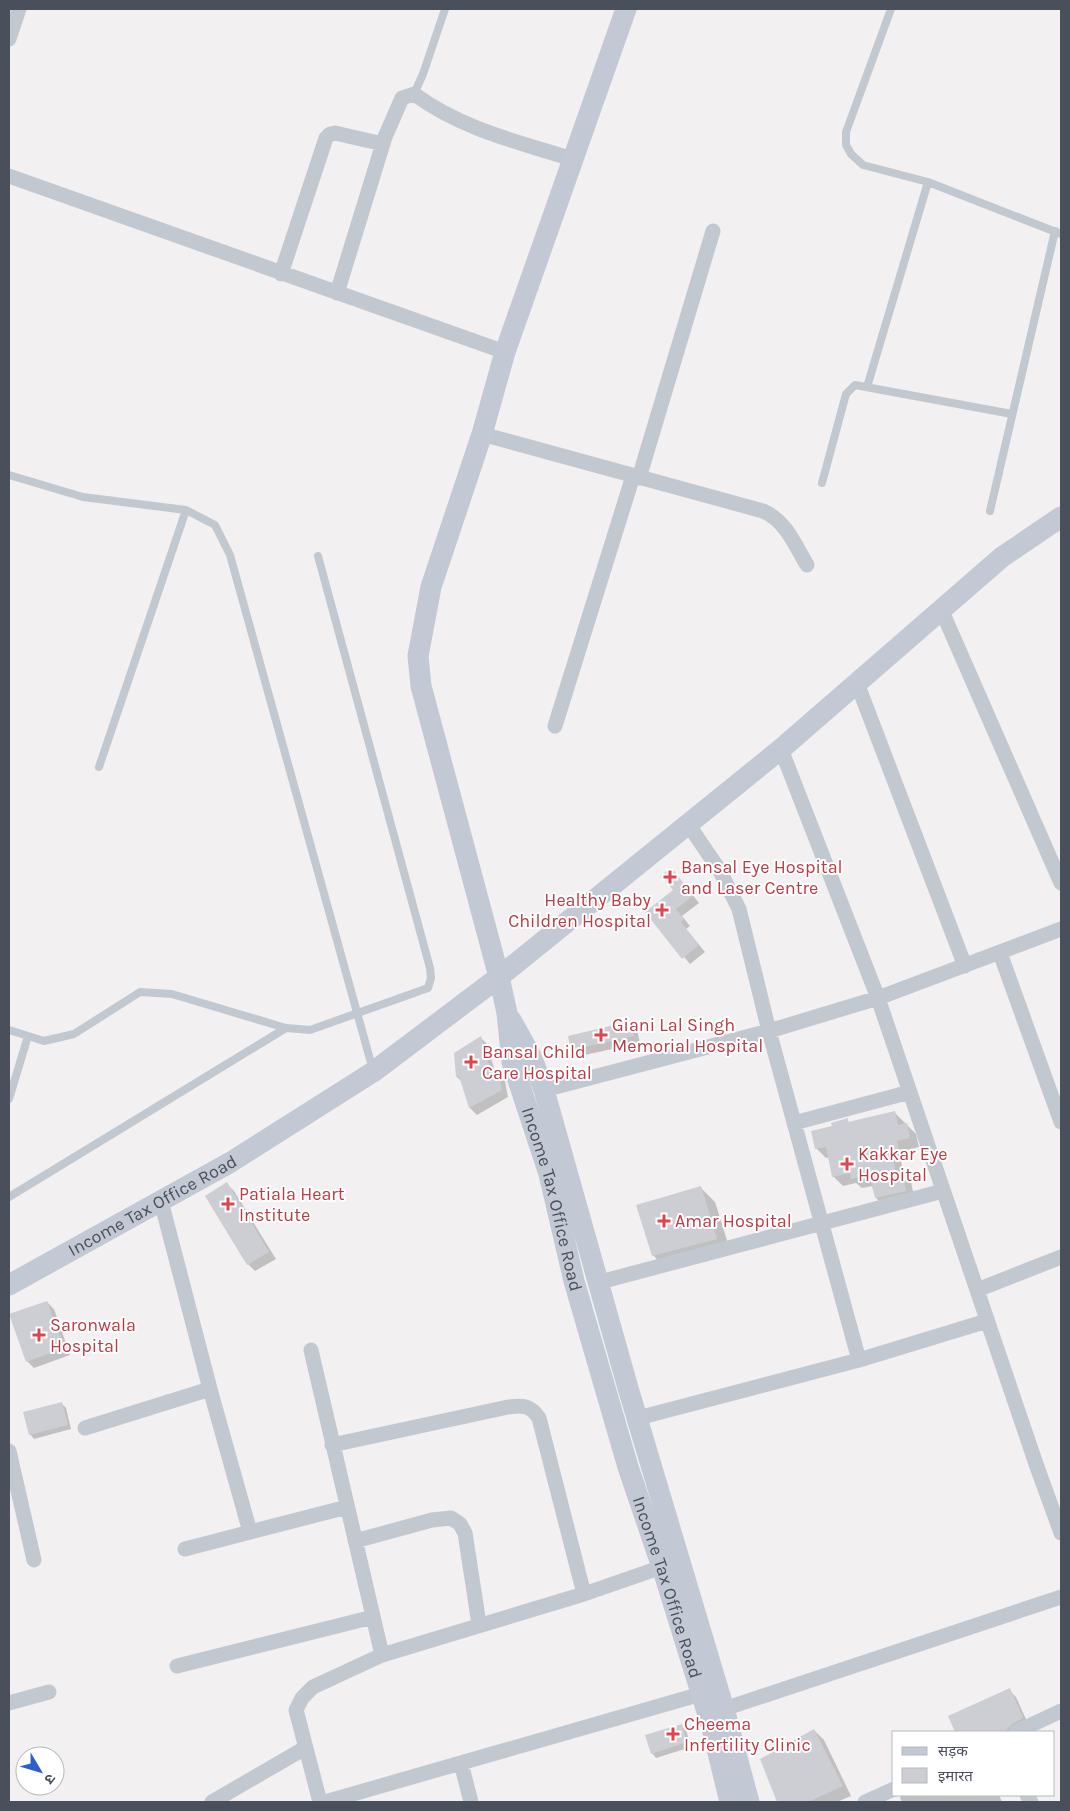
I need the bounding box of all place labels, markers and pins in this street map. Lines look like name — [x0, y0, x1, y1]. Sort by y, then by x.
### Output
place label: Bansal Eye Hospital and Laser Centre — [681, 856, 843, 899]
marker: Bansal Eye Hospital and Laser Centre — [663, 870, 677, 884]
place label: Healthy Baby Children Hospital — [508, 889, 652, 932]
marker: Healthy Baby Children Hospital — [655, 903, 669, 917]
place label: Giani Lal Singh Memorial Hospital — [612, 1014, 763, 1057]
marker: Giani Lal Singh Memorial Hospital — [594, 1028, 608, 1042]
place label: Bansal Child Care Hospital — [482, 1041, 592, 1084]
marker: Bansal Child Care Hospital — [464, 1055, 478, 1069]
place label: Kakkar Eye Hospital — [858, 1143, 948, 1186]
marker: Kakkar Eye Hospital — [840, 1157, 854, 1171]
place label: Patiala Heart Institute — [239, 1183, 345, 1226]
marker: Patiala Heart Institute — [221, 1197, 235, 1211]
place label: Amar Hospital — [675, 1210, 792, 1232]
marker: Amar Hospital — [657, 1214, 671, 1228]
place label: Saronwala Hospital — [50, 1314, 136, 1357]
marker: Saronwala Hospital — [32, 1328, 46, 1342]
place label: Cheema Infertility Clinic — [684, 1713, 811, 1756]
marker: Cheema Infertility Clinic — [666, 1727, 680, 1741]

